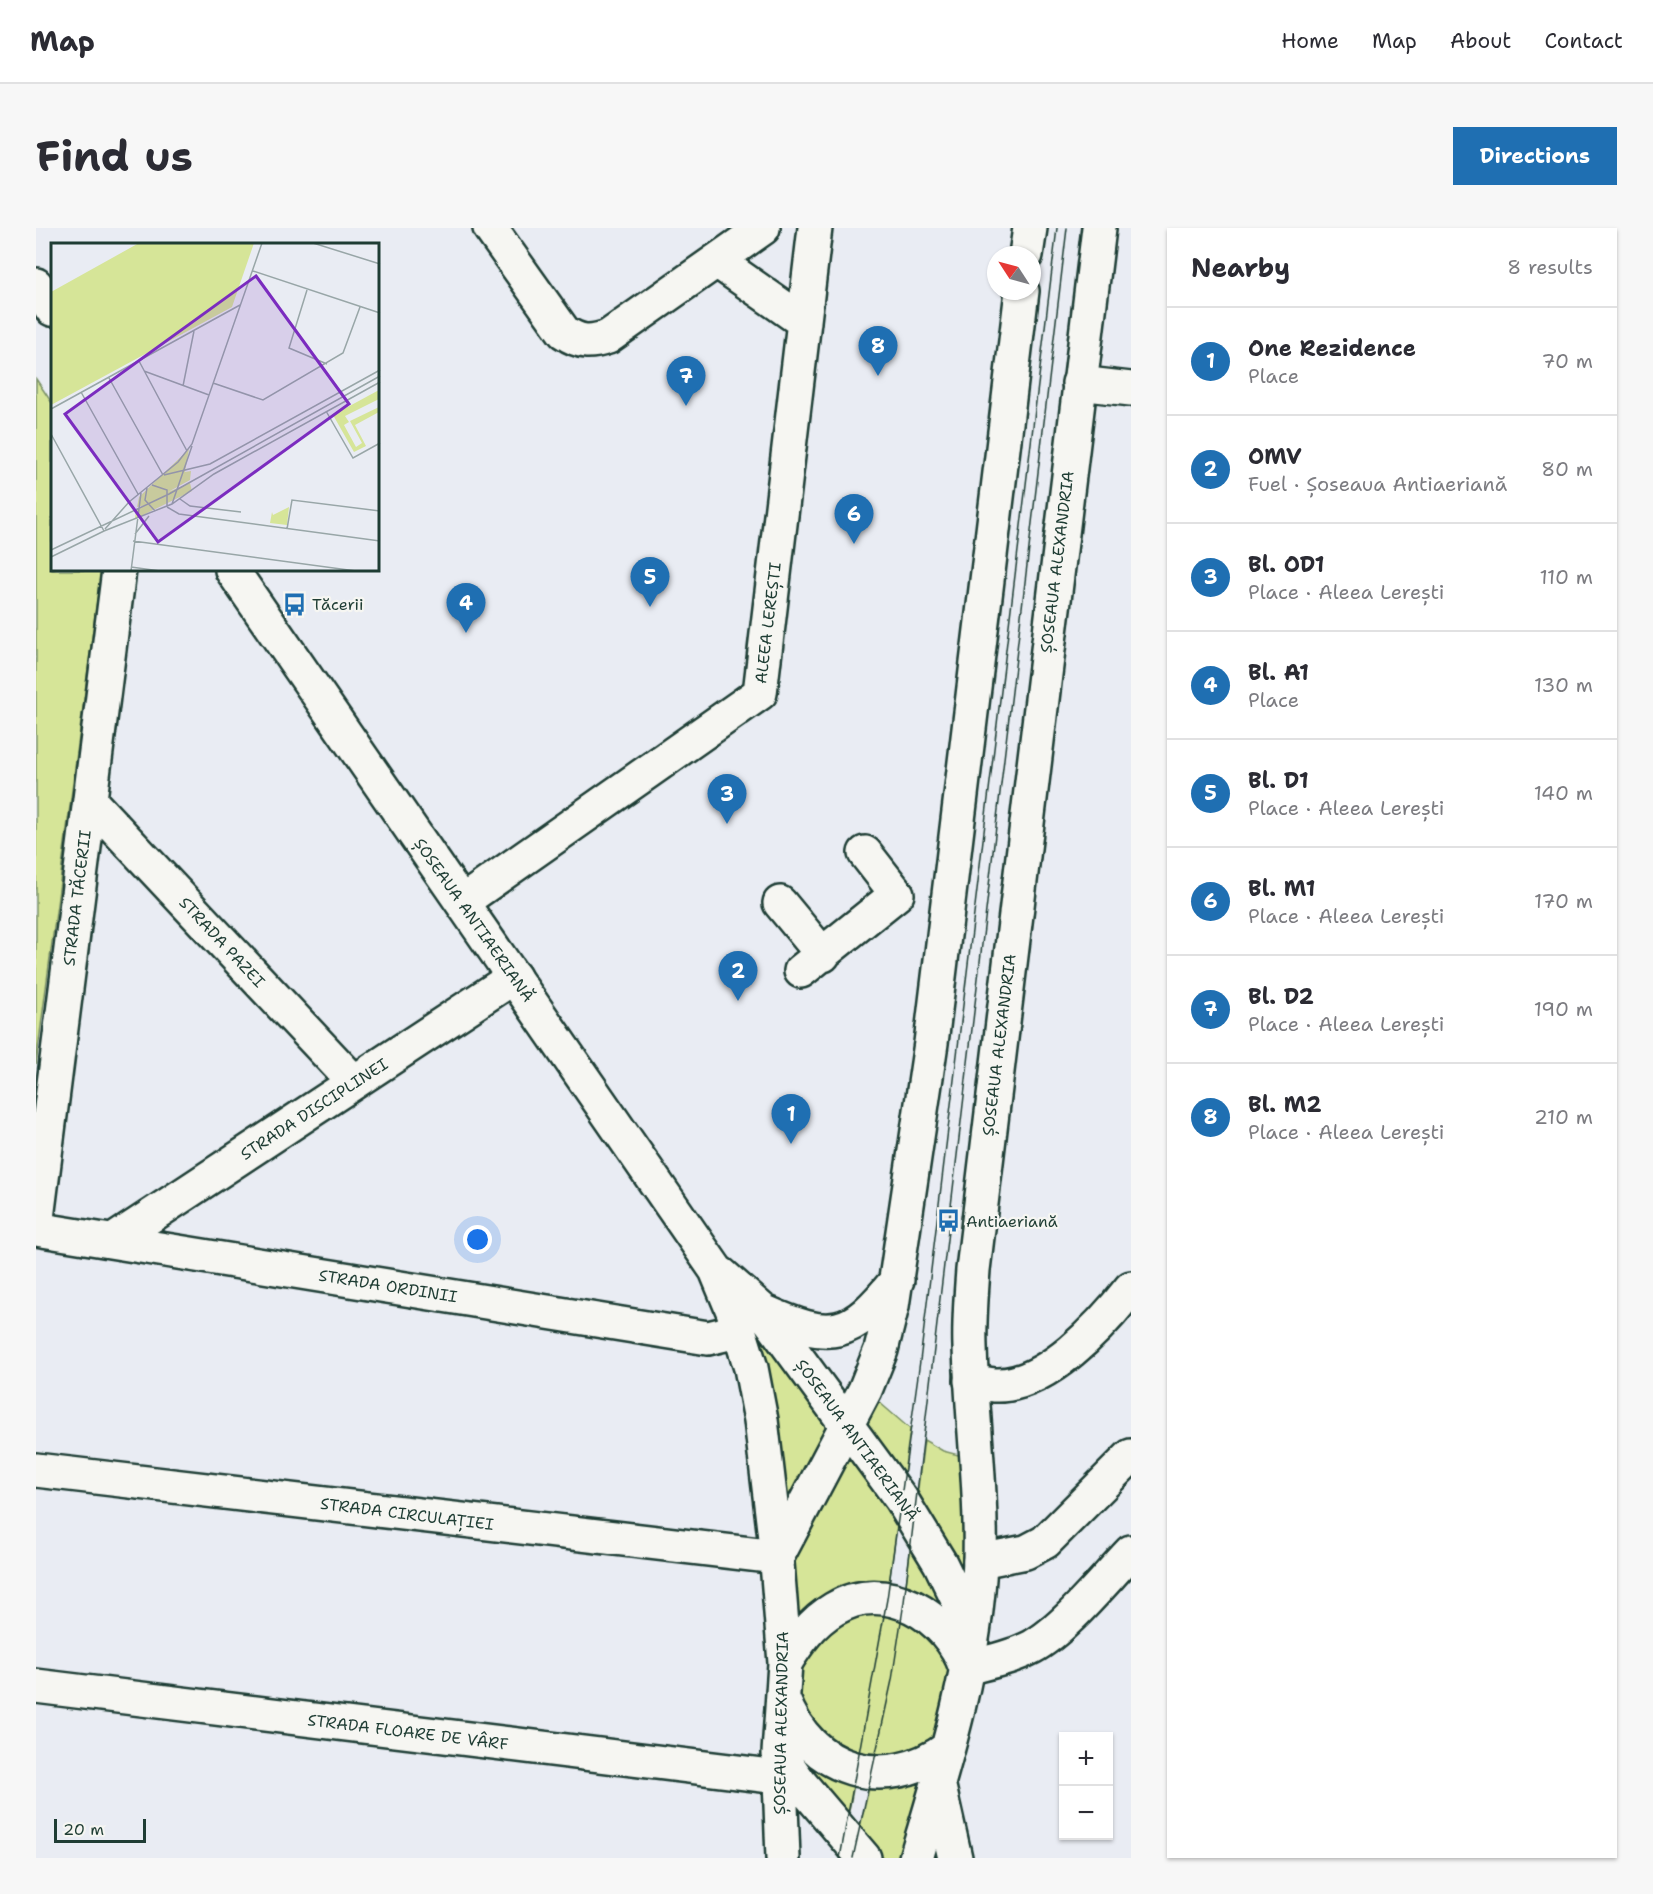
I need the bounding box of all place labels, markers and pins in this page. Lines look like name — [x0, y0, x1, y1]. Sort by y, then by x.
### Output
pin: 8 — [858, 326, 898, 376]
pin: 7 — [666, 356, 706, 406]
pin: 6 — [834, 494, 874, 544]
pin: 5 — [630, 558, 670, 607]
pin: 4 — [446, 584, 486, 633]
bus stop icon: Tăcerii — [281, 591, 307, 617]
place label: Tăcerii — [312, 594, 364, 615]
pin: 3 — [708, 774, 746, 824]
pin: 2 — [718, 952, 758, 1001]
pin: 1 — [772, 1094, 810, 1144]
bus stop icon: Antiaeriană — [935, 1208, 961, 1234]
place label: Antiaeriană — [966, 1211, 1058, 1232]

